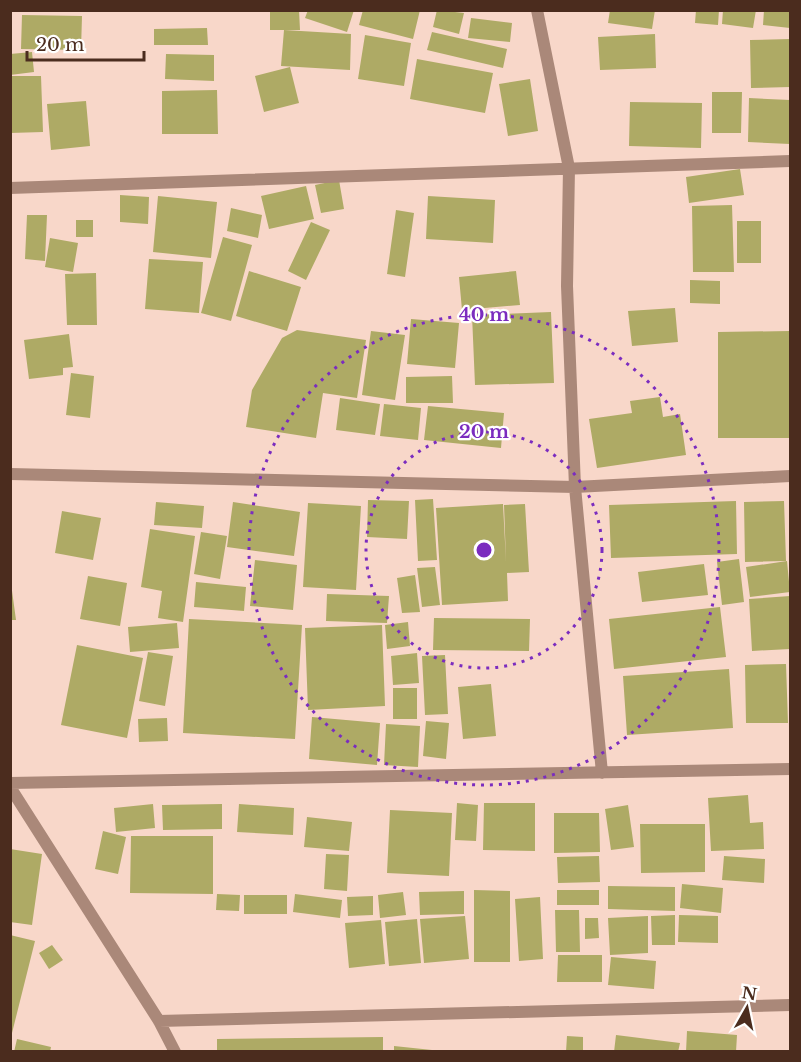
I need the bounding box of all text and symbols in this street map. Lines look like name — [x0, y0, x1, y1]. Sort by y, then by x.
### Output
scale bar — [27, 24, 144, 62]
text: 20 m — [36, 34, 84, 56]
text: 40 m — [459, 304, 509, 326]
text: 20 m — [459, 421, 509, 443]
centre of rings — [474, 540, 494, 560]
north arrow — [717, 978, 777, 1038]
text: N — [740, 982, 758, 1004]

